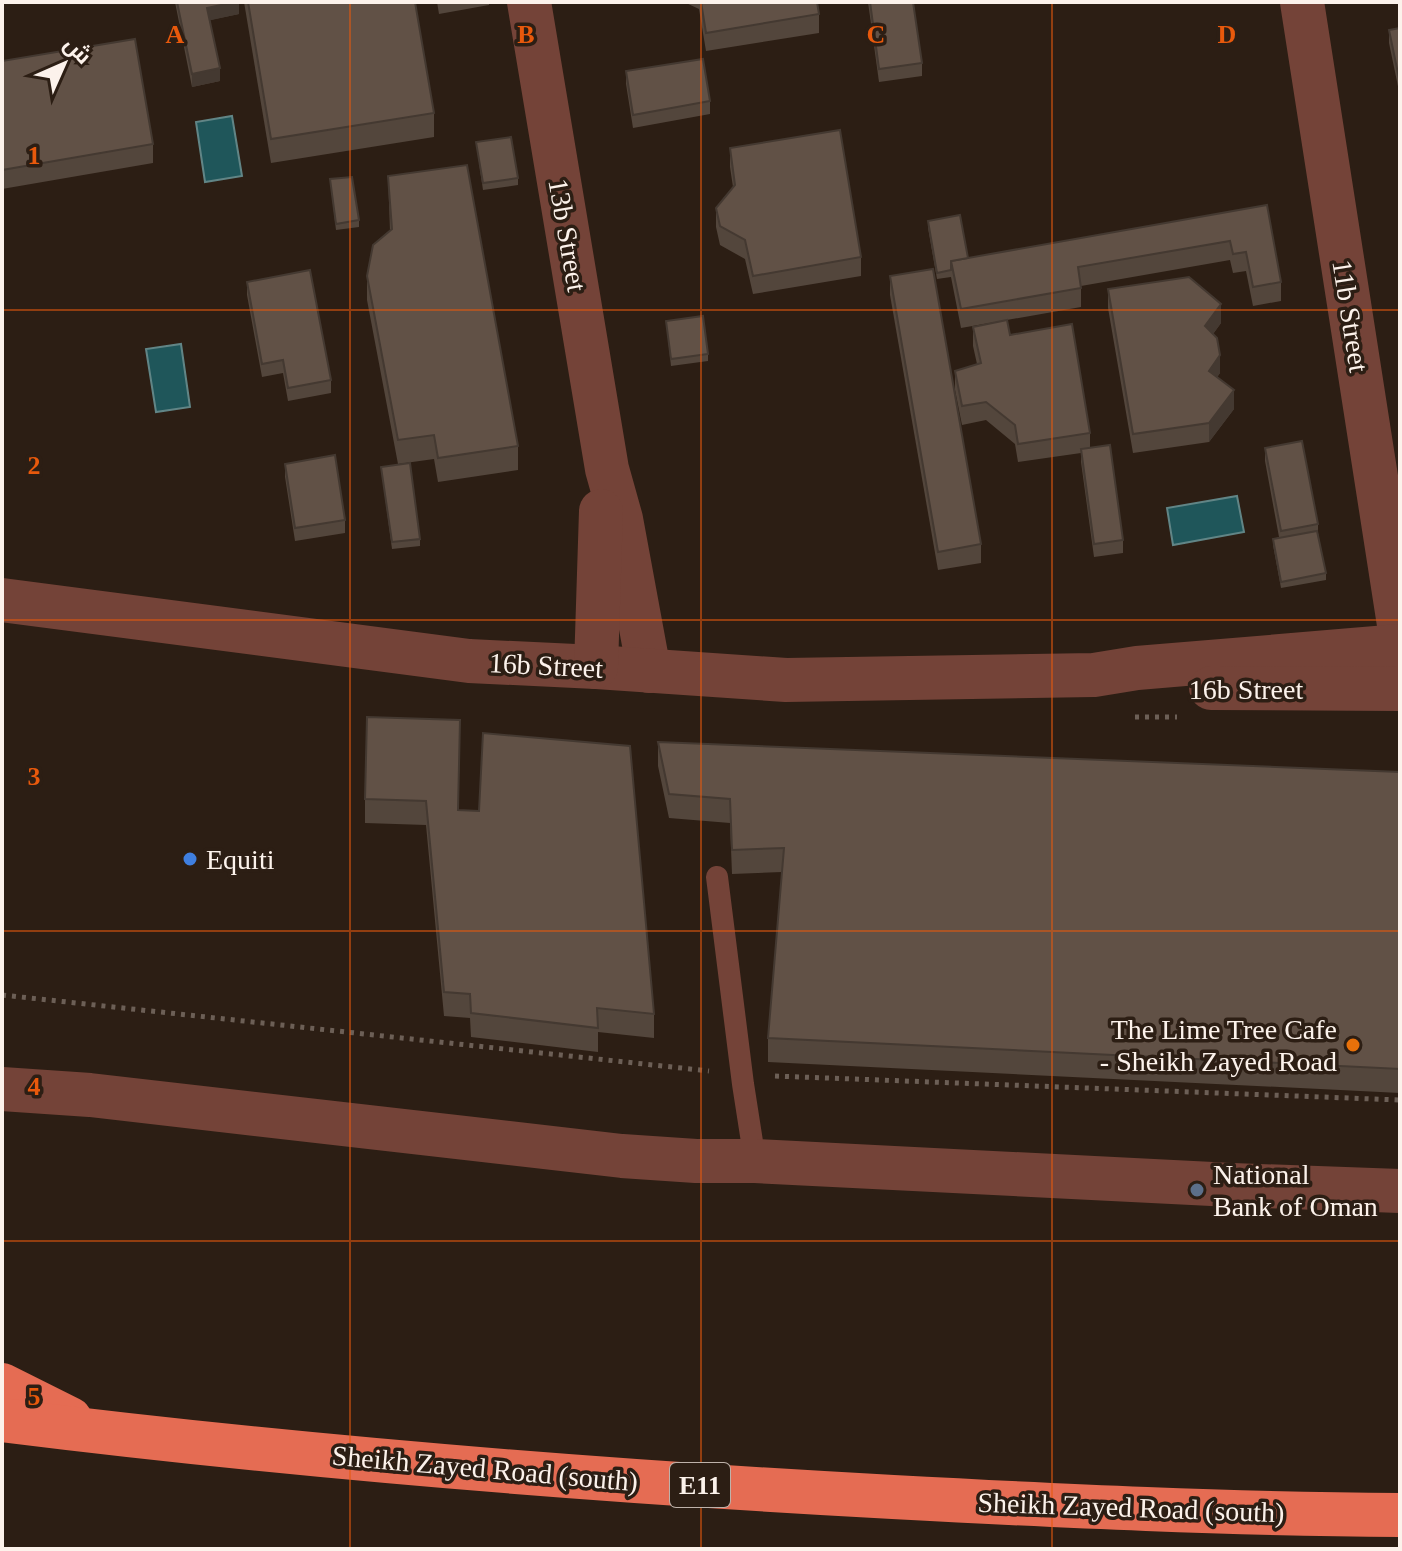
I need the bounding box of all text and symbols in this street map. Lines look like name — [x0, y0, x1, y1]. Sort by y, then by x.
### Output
text: A — [166, 20, 185, 49]
text: B — [517, 20, 535, 49]
text: C — [867, 20, 885, 49]
text: D — [1218, 20, 1236, 49]
north arrow — [24, 24, 104, 104]
text: ش — [58, 31, 97, 70]
text: 1 — [28, 141, 41, 170]
street label: 13b Street — [542, 176, 593, 294]
street label: 11b Street — [1326, 258, 1375, 375]
text: 2 — [28, 451, 41, 480]
street label: 16b Street — [488, 647, 604, 684]
street label: 16b Street — [1189, 674, 1303, 705]
text: 3 — [28, 762, 41, 791]
place label: Equiti — [206, 844, 275, 875]
marker: Equiti — [181, 850, 199, 868]
place label: The Lime Tree Cafe - Sheikh Zayed Road — [1100, 1014, 1337, 1077]
marker: The Lime Tree Cafe - Sheikh Zayed Road — [1344, 1036, 1362, 1054]
text: 4 — [28, 1072, 41, 1101]
place label: National Bank of Oman — [1213, 1159, 1378, 1222]
marker: National Bank of Oman — [1188, 1181, 1206, 1199]
text: 5 — [28, 1382, 41, 1411]
street label: Sheikh Zayed Road (south) — [331, 1440, 639, 1497]
road number: E11 — [670, 1463, 730, 1507]
street label: Sheikh Zayed Road (south) — [977, 1487, 1285, 1528]

